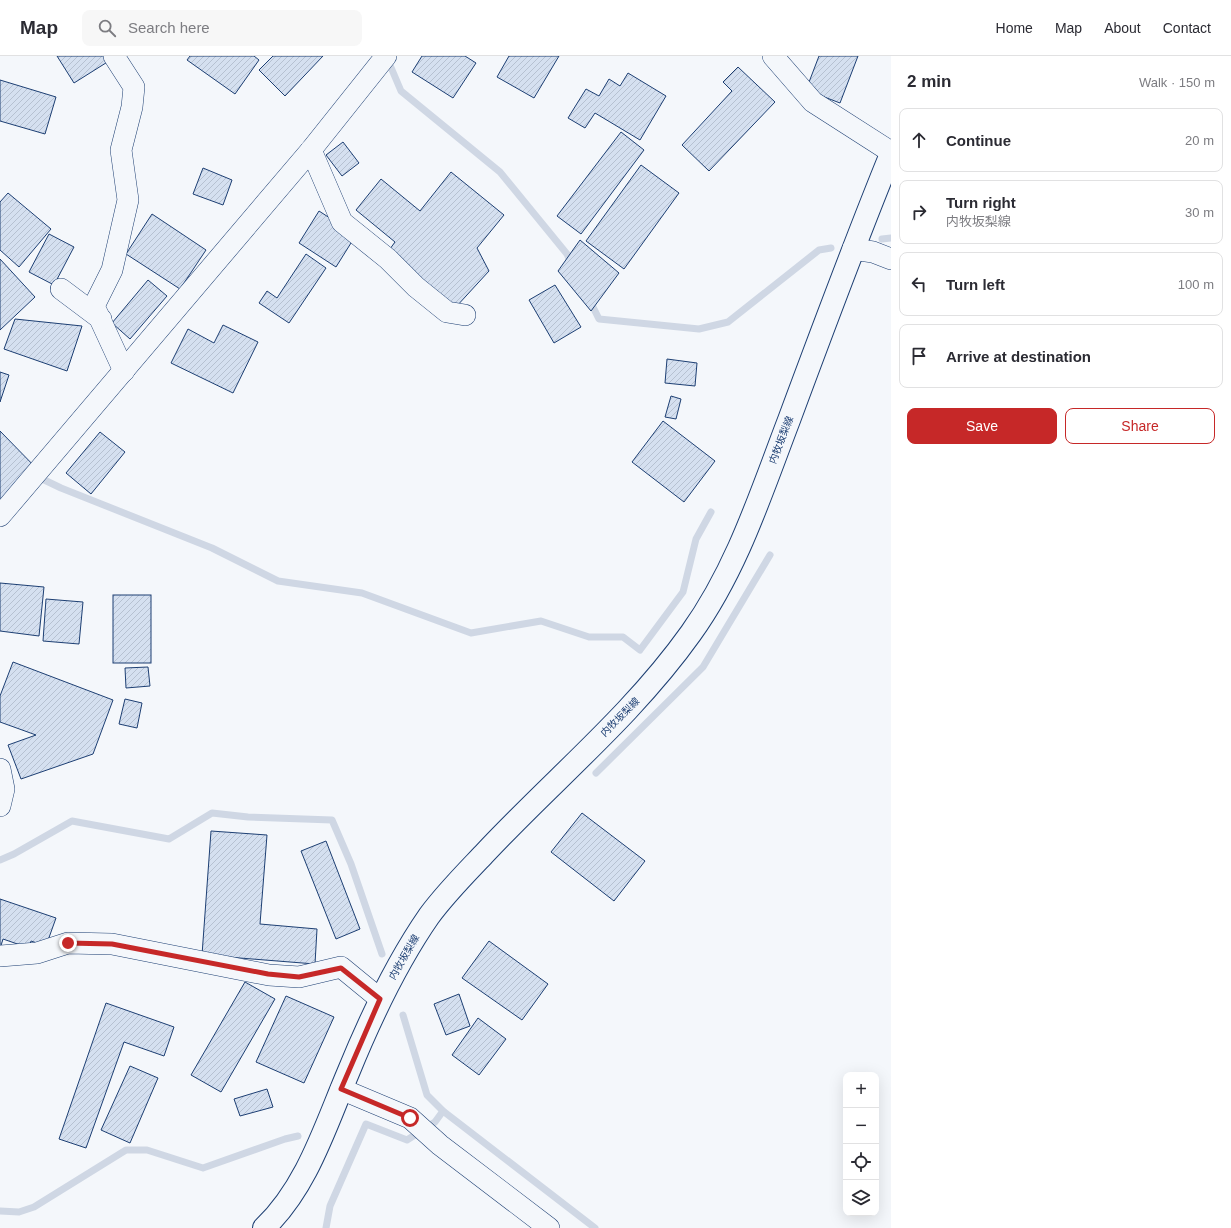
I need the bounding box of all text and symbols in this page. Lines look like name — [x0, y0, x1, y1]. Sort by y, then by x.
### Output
search box — [82, 10, 362, 46]
text: Map — [20, 17, 58, 38]
icon: search — [96, 17, 118, 39]
text: Search here — [128, 19, 210, 36]
text: Home — [996, 20, 1033, 36]
text: Map — [1055, 20, 1082, 36]
text: About — [1104, 20, 1141, 36]
text: Contact — [1163, 20, 1211, 36]
text: 2 min — [907, 72, 951, 91]
text: Walk · 150 m — [1139, 75, 1215, 90]
icon: ahead — [908, 129, 930, 151]
text: Continue — [946, 132, 1011, 149]
text: 20 m — [1185, 133, 1214, 148]
text: Turn right — [946, 194, 1016, 211]
icon: right — [908, 201, 930, 223]
text: 30 m — [1185, 205, 1214, 220]
text: 内牧坂梨線 — [946, 214, 1011, 229]
icon: left — [908, 273, 930, 295]
text: Turn left — [946, 276, 1005, 293]
text: 100 m — [1178, 277, 1214, 292]
icon: arrive — [908, 345, 930, 367]
text: Arrive at destination — [946, 348, 1091, 365]
button: Save — [907, 408, 1057, 444]
button: Share — [1065, 408, 1215, 444]
street label: 内牧坂梨線 — [767, 415, 795, 465]
street label: 内牧坂梨線 — [598, 695, 642, 739]
street label: 内牧坂梨線 — [387, 933, 421, 981]
route end — [59, 934, 77, 952]
map controls — [843, 1072, 879, 1216]
button: + — [843, 1072, 879, 1108]
button: − — [843, 1108, 879, 1144]
route start — [401, 1109, 419, 1127]
button: locate — [843, 1144, 879, 1180]
button: layers — [843, 1180, 879, 1216]

